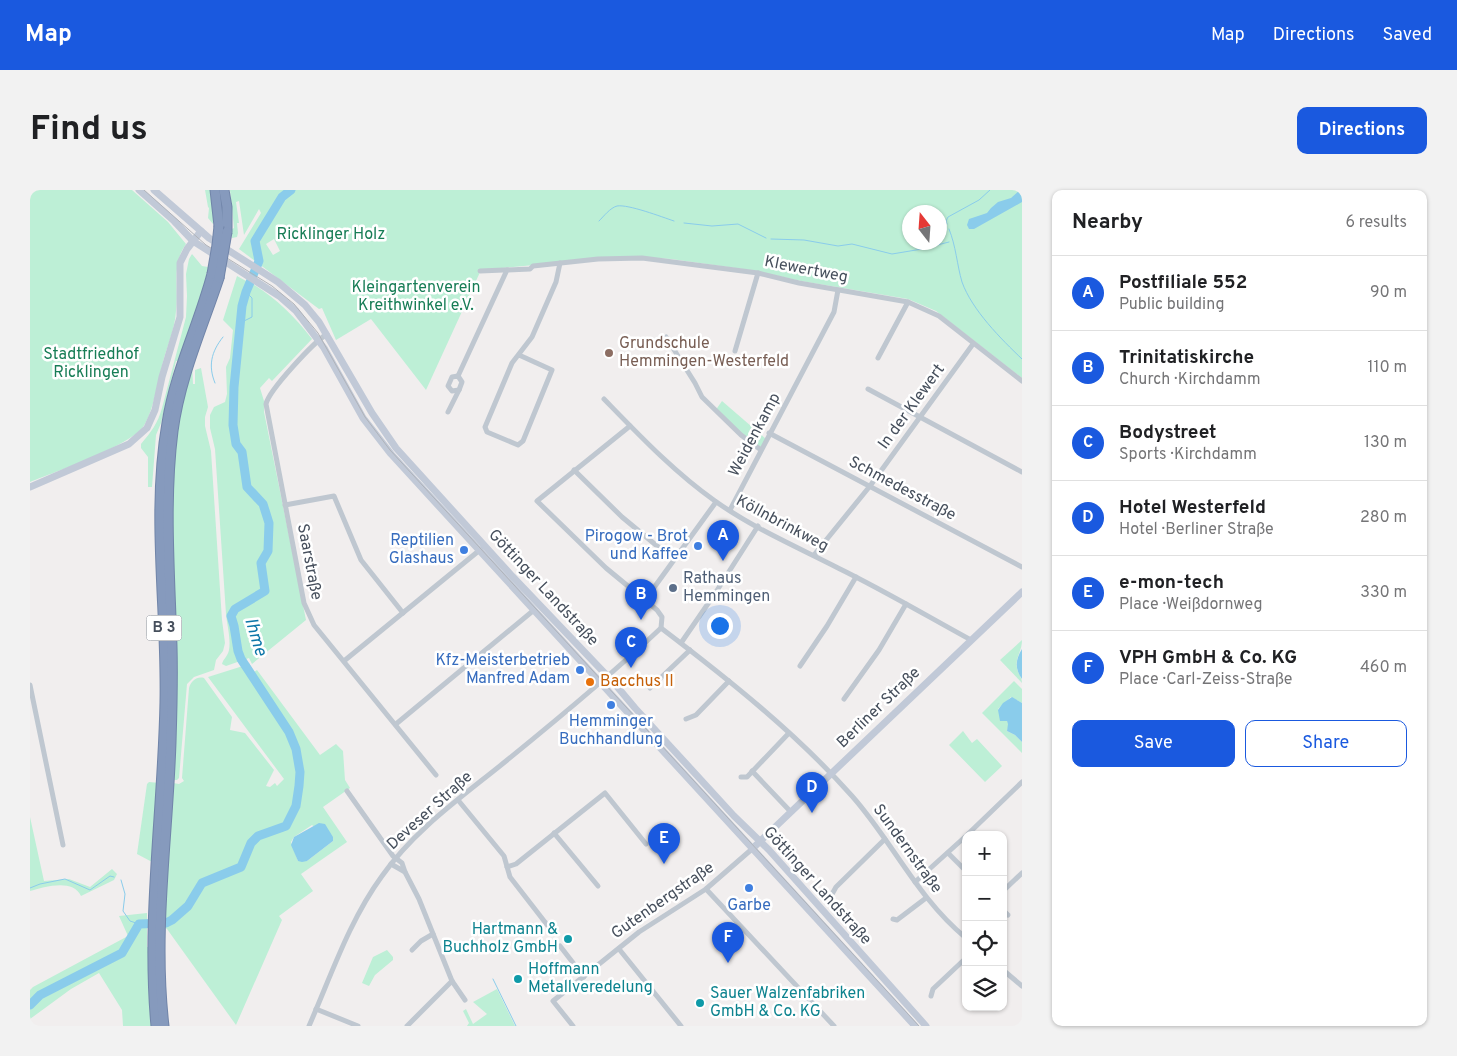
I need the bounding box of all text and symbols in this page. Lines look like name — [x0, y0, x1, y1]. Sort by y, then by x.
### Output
text: Map — [25, 20, 72, 50]
text: Map — [1211, 24, 1245, 47]
text: Directions — [1273, 24, 1355, 47]
text: Saved — [1383, 24, 1432, 47]
button: Directions — [1297, 107, 1427, 154]
text: Find us — [30, 108, 148, 152]
north arrow — [902, 205, 947, 250]
text: Nearby — [1072, 209, 1143, 236]
text: 6 results — [1345, 213, 1407, 233]
park label: Ricklinger Holz — [277, 225, 385, 245]
street label: Klewertweg — [763, 252, 849, 288]
text: Postfiliale 552 — [1119, 271, 1247, 295]
park label: Kleingartenverein Kreithwinkel e.V. — [352, 278, 480, 316]
text: A — [1082, 283, 1094, 303]
text: 90 m — [1370, 283, 1407, 303]
text: Public building — [1119, 295, 1224, 315]
place label: Grundschule Hemmingen-Westerfeld — [619, 334, 789, 372]
park label: Stadtfriedhof Ricklingen — [43, 345, 139, 383]
text: Trinitatiskirche — [1119, 346, 1254, 370]
marker: Grundschule Hemmingen-Westerfeld — [603, 347, 615, 359]
text: B — [1082, 358, 1094, 378]
text: 110 m — [1367, 358, 1407, 378]
street label: In der Klewert — [874, 360, 950, 454]
text: Church · Kirchdamm — [1119, 370, 1260, 390]
street label: Weidenkamp — [725, 390, 785, 480]
text: Bodystreet — [1119, 421, 1217, 445]
text: C — [1083, 433, 1093, 453]
text: 130 m — [1364, 433, 1407, 453]
text: Sports · Kirchdamm — [1119, 445, 1257, 465]
street label: Schmedesstraße — [845, 452, 959, 526]
street label: Köllnbrinkweg — [732, 491, 832, 557]
text: Hotel Westerfeld — [1119, 496, 1266, 520]
text: D — [1082, 508, 1094, 528]
text: 280 m — [1360, 508, 1407, 528]
pin: A — [707, 520, 739, 561]
text: Hotel · Berliner Straße — [1119, 520, 1274, 540]
street label: Saarstraße — [292, 522, 326, 602]
street label: Göttinger Landstraße — [484, 525, 602, 651]
place label: Pirogow - Brot und Kaffee — [585, 527, 688, 565]
place label: Reptilien Glashaus — [389, 531, 454, 569]
marker: Pirogow - Brot und Kaffee — [692, 540, 704, 552]
marker: Reptilien Glashaus — [458, 544, 470, 556]
place label: Rathaus Hemmingen — [683, 569, 770, 607]
text: e-mon-tech — [1119, 571, 1224, 595]
pin: B — [625, 579, 657, 620]
marker: Rathaus Hemmingen — [667, 582, 679, 594]
text: E — [1083, 583, 1093, 603]
text: 330 m — [1360, 583, 1407, 603]
text: Place · Weißdornweg — [1119, 595, 1263, 615]
your location — [707, 613, 733, 639]
water label: Ihme — [238, 615, 272, 660]
road number: B 3 — [146, 616, 182, 640]
pin: C — [615, 627, 647, 668]
text: VPH GmbH & Co. KG — [1119, 646, 1297, 670]
place label: Kfz-Meisterbetrieb Manfred Adam — [435, 651, 570, 689]
text: F — [1083, 658, 1093, 678]
text: 460 m — [1360, 658, 1407, 678]
street label: Berliner Straße — [833, 663, 925, 753]
marker: Kfz-Meisterbetrieb Manfred Adam — [574, 664, 586, 676]
text: Place · Carl-Zeiss-Straße — [1119, 670, 1292, 690]
place label: Bacchus II — [600, 672, 674, 692]
marker: Bacchus II — [584, 676, 596, 688]
marker: Hemminger Buchhandlung — [605, 699, 617, 711]
place label: Hemminger Buchhandlung — [559, 712, 663, 750]
button: Save — [1072, 720, 1235, 767]
button: Share — [1245, 720, 1407, 767]
street label: Deveser Straße — [383, 767, 477, 855]
pin: D — [796, 772, 828, 813]
street label: Sundernstraße — [868, 800, 946, 898]
pin: E — [648, 823, 680, 864]
street label: Göttinger Landstraße — [759, 823, 875, 949]
map controls — [962, 831, 1007, 1011]
button: + — [962, 831, 1007, 876]
street label: Gutenbergstraße — [608, 858, 718, 944]
button: − — [962, 876, 1007, 921]
marker: Garbe — [743, 882, 755, 894]
place label: Garbe — [727, 896, 771, 916]
place label: Hartmann & Buchholz GmbH — [443, 920, 558, 958]
button: locate — [962, 921, 1007, 966]
pin: F — [712, 922, 744, 963]
marker: Hartmann & Buchholz GmbH — [562, 933, 574, 945]
place label: Hoffmann Metallveredelung — [528, 960, 653, 998]
button: layers — [962, 966, 1007, 1011]
marker: Hoffmann Metallveredelung — [512, 973, 524, 985]
place label: Sauer Walzenfabriken GmbH & Co. KG — [710, 984, 865, 1022]
marker: Sauer Walzenfabriken GmbH & Co. KG — [694, 997, 706, 1009]

